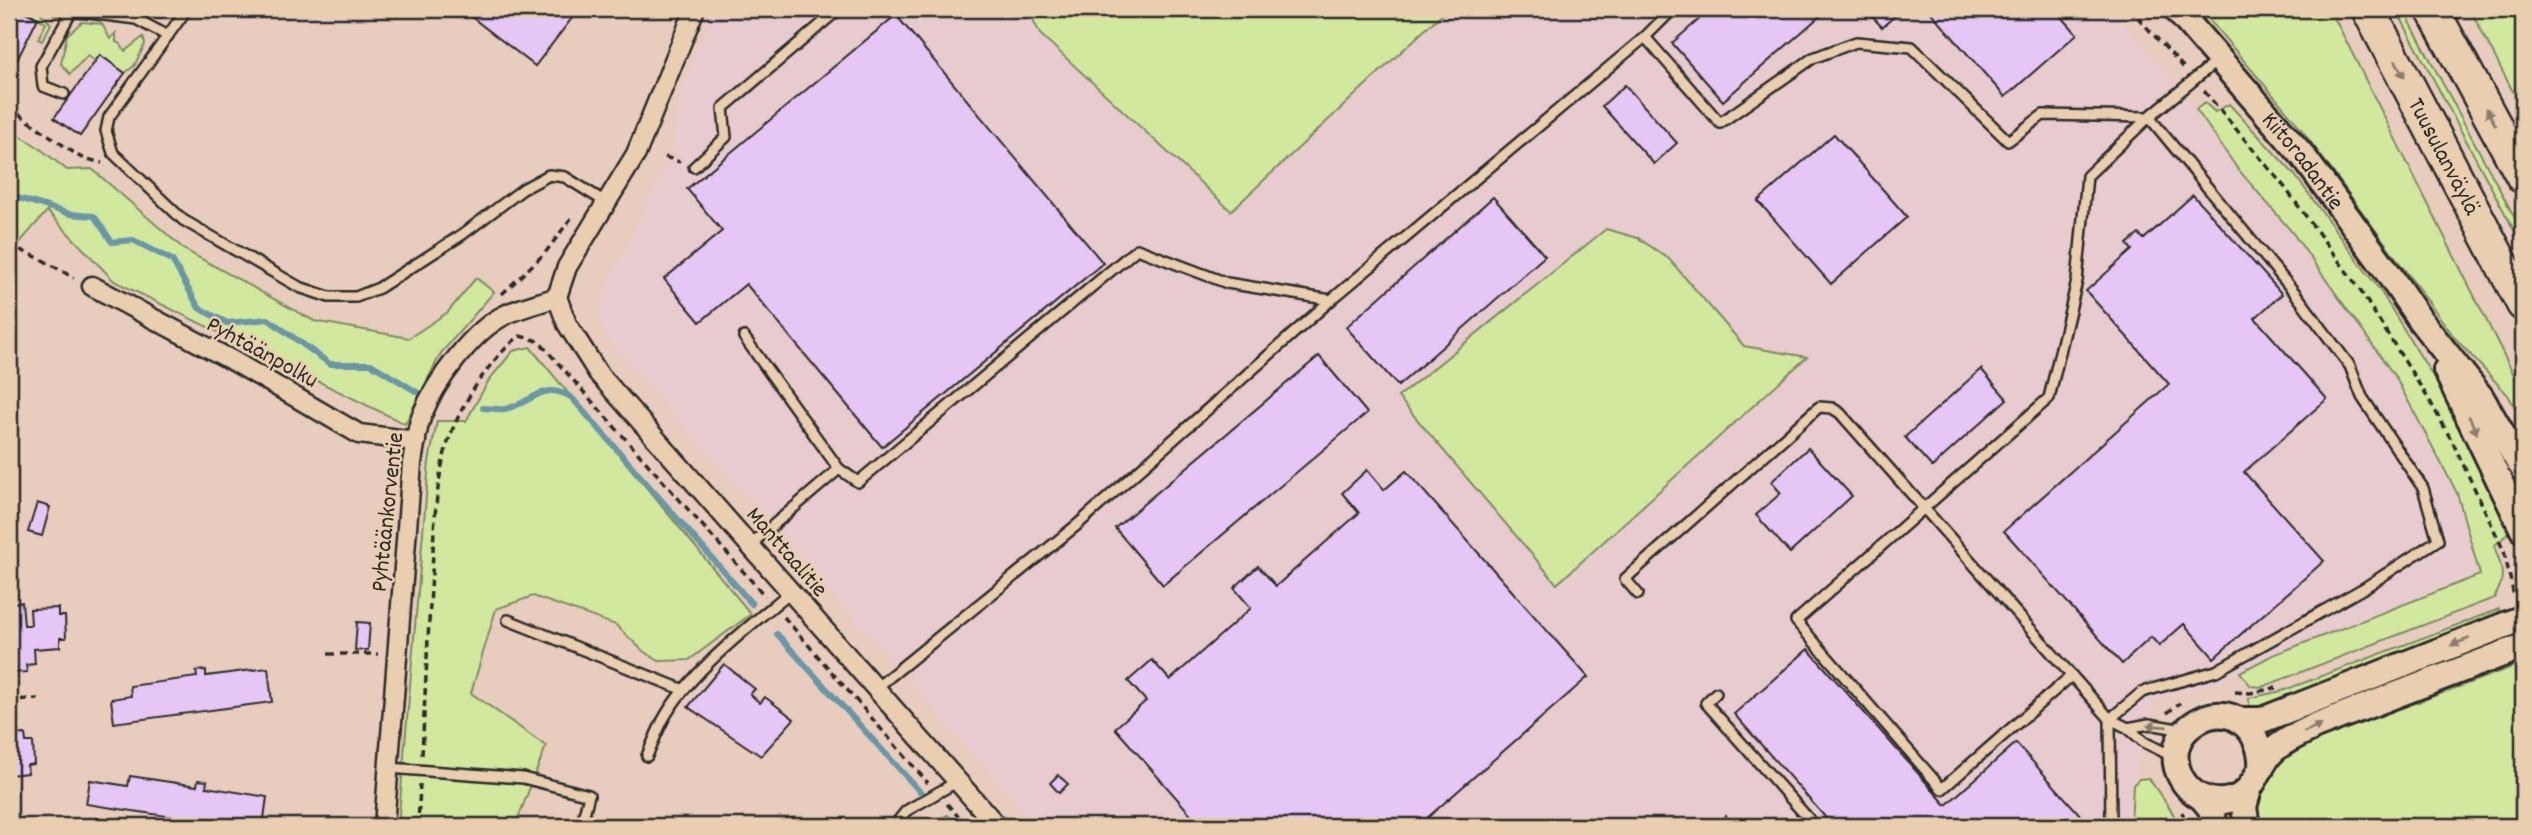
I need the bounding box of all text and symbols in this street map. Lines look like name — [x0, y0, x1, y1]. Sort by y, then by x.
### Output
one-way arrow — [2394, 59, 2405, 79]
street label: Tuusulanväylä — [2398, 93, 2487, 222]
street label: Kiitoradantie — [2252, 105, 2351, 218]
one-way arrow — [2485, 106, 2497, 126]
street label: Pyhtäänpolku — [199, 309, 324, 398]
one-way arrow — [2468, 414, 2479, 435]
street label: Pyhtäänkorventie — [364, 431, 414, 594]
street label: Manttaalitie — [737, 500, 835, 606]
one-way arrow — [2449, 637, 2470, 648]
one-way arrow — [2146, 720, 2168, 731]
one-way arrow — [2303, 722, 2323, 734]

